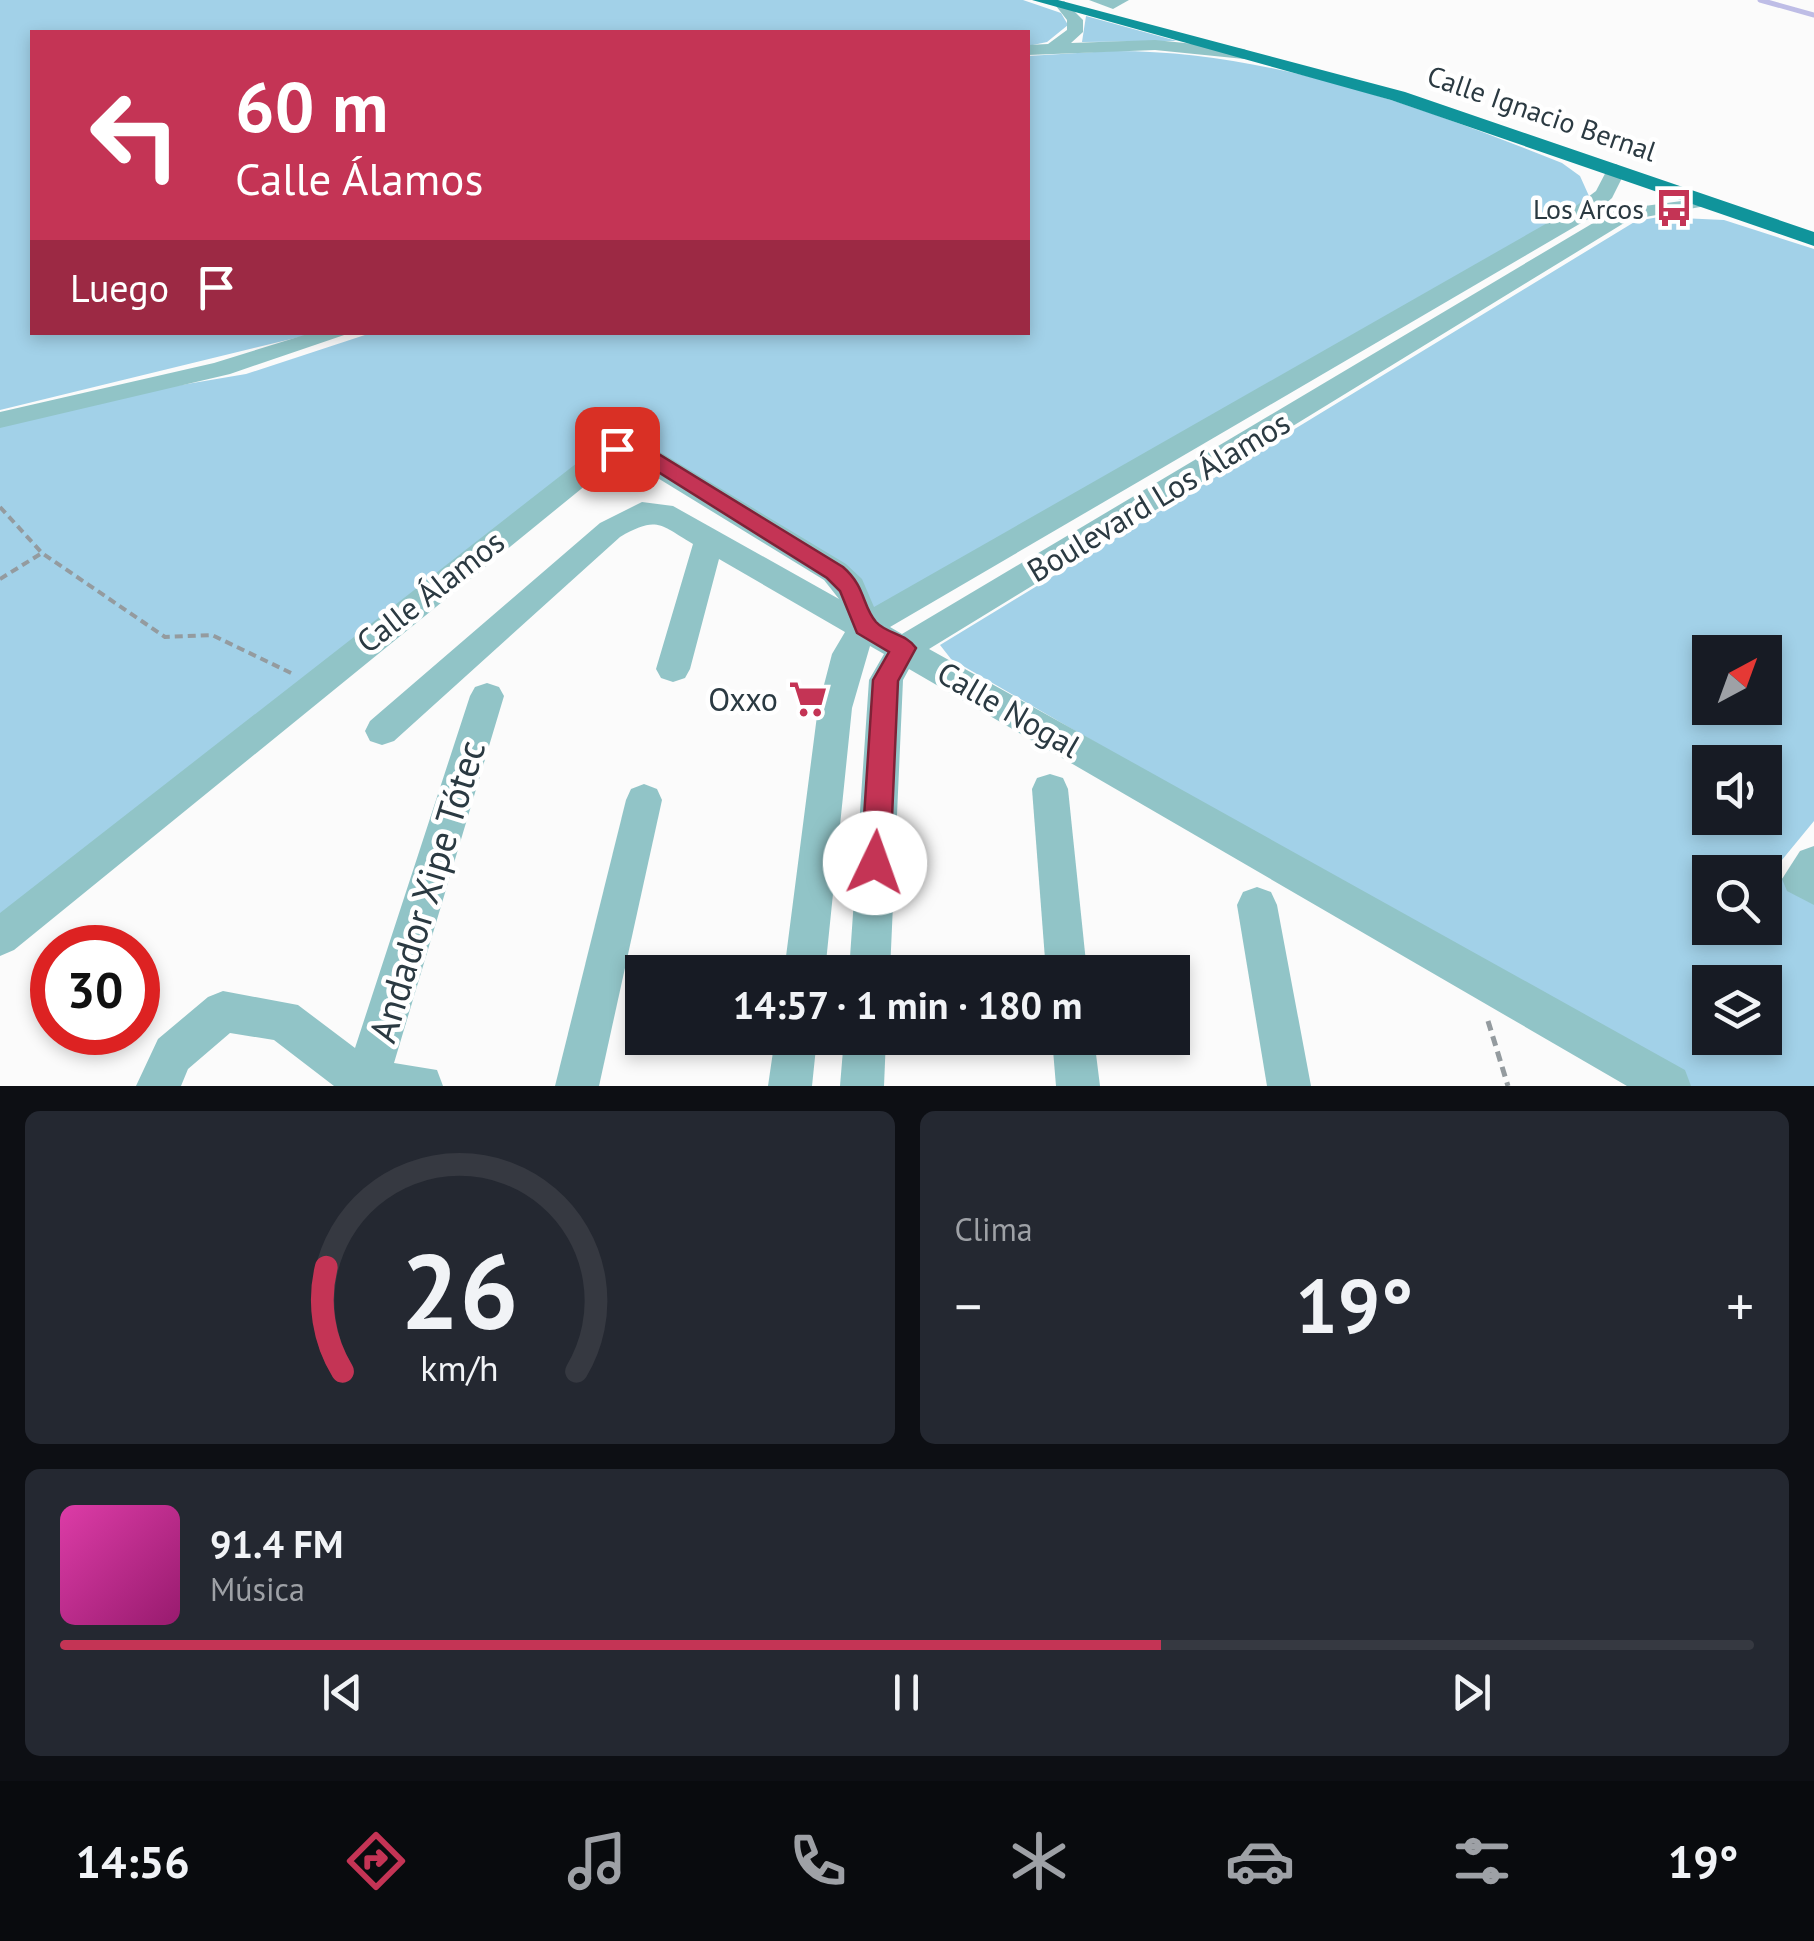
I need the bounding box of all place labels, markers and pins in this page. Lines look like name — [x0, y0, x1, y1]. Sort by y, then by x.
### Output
bus stop icon: Los Arcos — [1653, 187, 1695, 229]
place label: Los Arcos — [1533, 190, 1644, 227]
pin — [575, 407, 660, 492]
place label: Oxxo — [708, 678, 778, 720]
supermarket icon: Oxxo — [787, 678, 829, 720]

